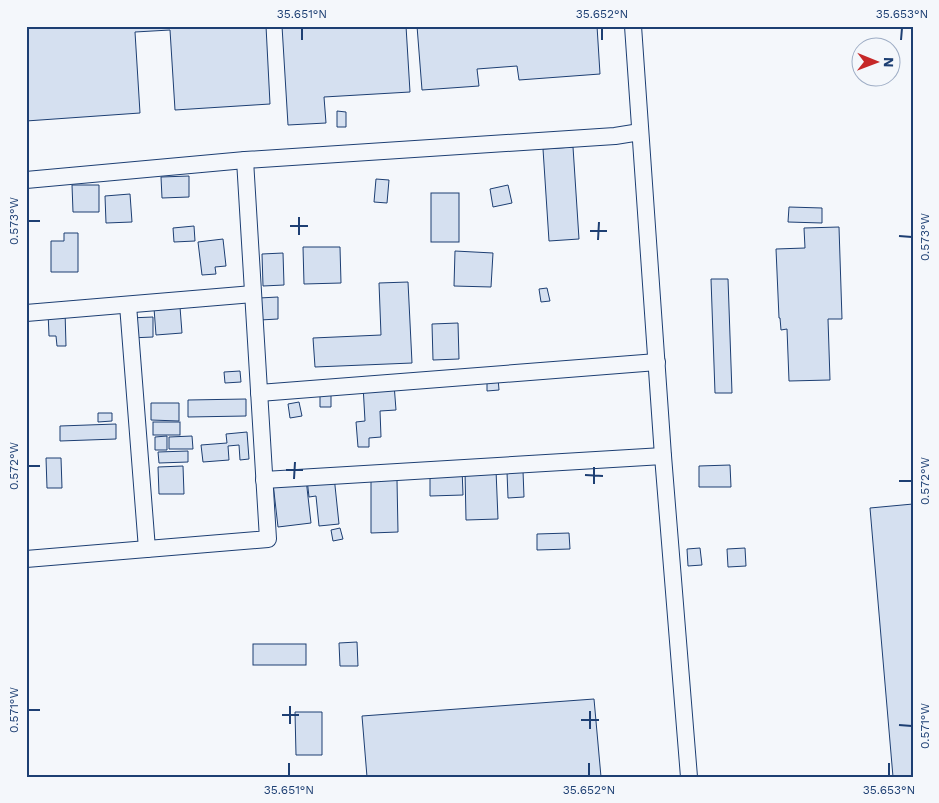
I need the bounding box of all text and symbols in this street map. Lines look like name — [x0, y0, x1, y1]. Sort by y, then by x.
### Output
text: 35.651°N — [277, 7, 327, 21]
text: 35.652°N — [576, 7, 628, 21]
text: 35.653°N — [876, 7, 928, 21]
north arrow — [852, 38, 902, 88]
text: N — [881, 57, 897, 68]
text: 0.573°W — [7, 196, 21, 245]
text: 0.573°W — [918, 212, 932, 261]
text: 0.572°W — [7, 441, 21, 490]
text: 0.572°W — [918, 456, 932, 505]
text: 0.571°W — [7, 687, 21, 733]
text: 0.571°W — [918, 703, 932, 749]
text: 35.651°N — [264, 783, 314, 797]
text: 35.652°N — [563, 783, 615, 797]
text: 35.653°N — [863, 783, 915, 797]

